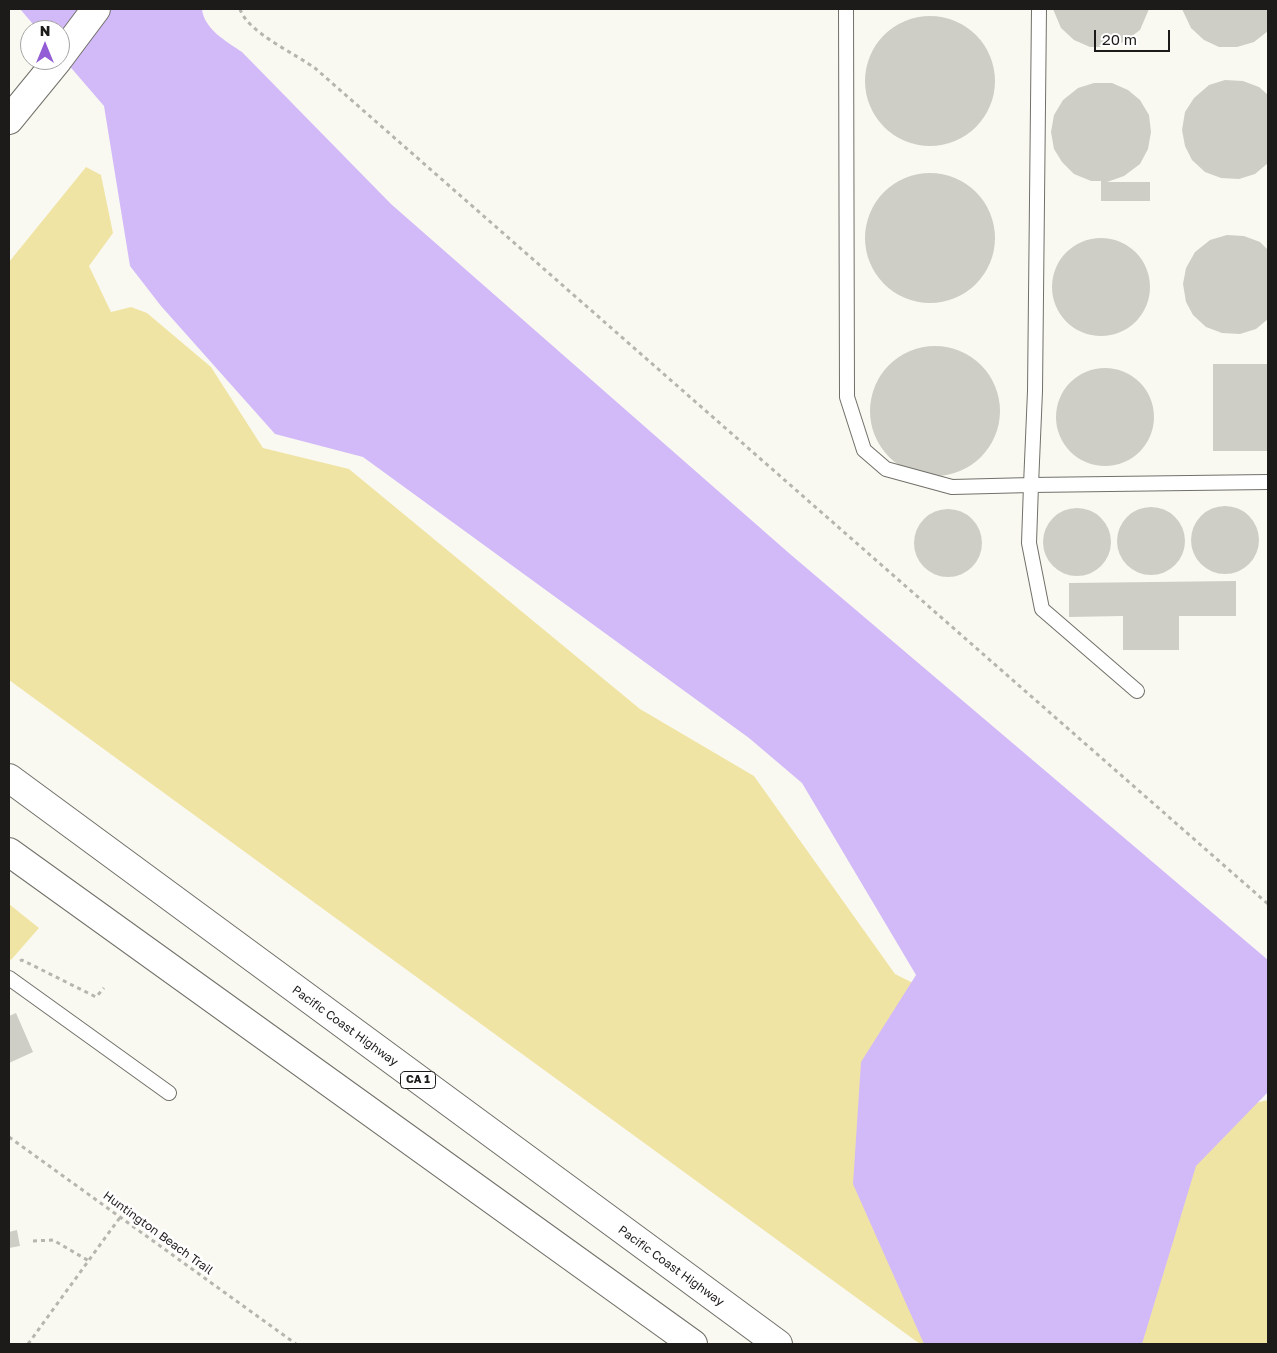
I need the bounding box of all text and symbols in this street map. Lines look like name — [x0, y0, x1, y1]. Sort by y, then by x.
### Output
north arrow — [20, 20, 70, 70]
scale bar — [1097, 20, 1173, 52]
text: N — [40, 22, 50, 39]
text: 20 m — [1102, 30, 1137, 48]
street label: Pacific Coast Highway — [289, 983, 401, 1069]
road number: CA 1 — [400, 1072, 436, 1088]
street label: Huntington Beach Trail — [100, 1188, 216, 1278]
street label: Pacific Coast Highway — [615, 1223, 727, 1309]

